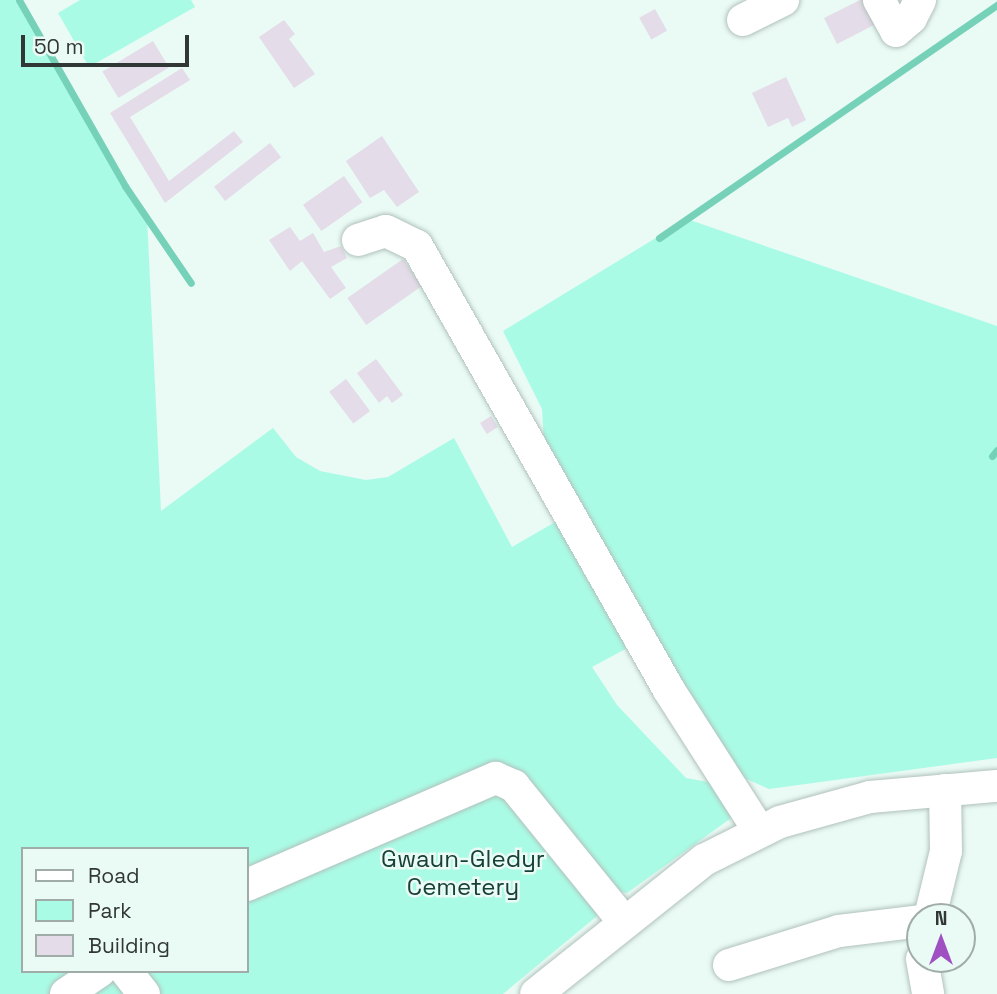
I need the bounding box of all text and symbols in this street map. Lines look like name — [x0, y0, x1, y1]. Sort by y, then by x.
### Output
scale bar — [24, 21, 192, 65]
text: 50 m — [34, 33, 84, 60]
park label: Gwaun-Gledyr Cemetery — [381, 845, 545, 901]
legend — [21, 847, 248, 973]
text: Road — [88, 862, 140, 889]
text: Park — [88, 897, 132, 924]
north arrow — [906, 903, 976, 973]
text: N — [935, 906, 947, 931]
text: Building — [88, 932, 170, 959]

